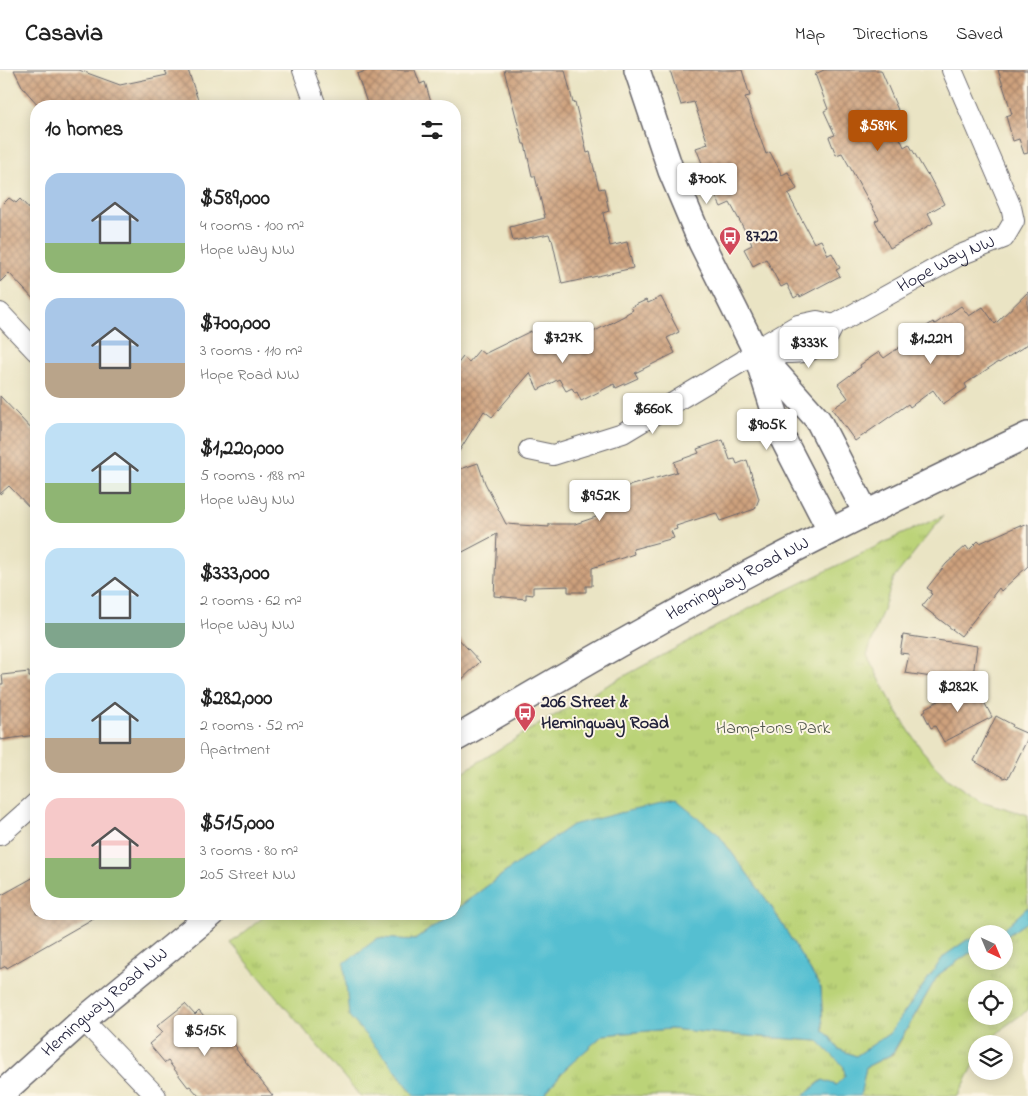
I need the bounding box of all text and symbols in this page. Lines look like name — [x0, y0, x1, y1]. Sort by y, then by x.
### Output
text: Casavia — [25, 17, 103, 52]
text: Map — [795, 22, 825, 48]
text: Directions — [853, 22, 928, 48]
text: Saved — [956, 22, 1003, 48]
pin: $589K — [843, 109, 913, 152]
text: $589K — [859, 114, 897, 138]
text: 10 homes — [45, 115, 123, 145]
icon: filters — [418, 116, 446, 144]
pin: $700K — [672, 162, 742, 205]
text: $700K — [688, 167, 726, 191]
text: $589,000 — [200, 184, 270, 214]
icon: home — [85, 193, 145, 253]
text: 4 rooms · 100 m² — [200, 214, 304, 238]
place label: 8722 — [745, 224, 778, 250]
bus stop icon: 8722 — [718, 225, 742, 256]
street label: Hope Way NW — [893, 230, 999, 300]
text: Hope Way NW — [200, 238, 295, 262]
text: $700,000 — [200, 309, 270, 339]
icon: home — [85, 318, 145, 378]
pin: $727K — [528, 322, 598, 364]
pin: $1.22M — [890, 322, 972, 365]
text: $727K — [544, 326, 582, 350]
pin: $333K — [774, 326, 844, 369]
text: $1.22M — [909, 327, 953, 351]
text: $333K — [790, 331, 828, 355]
text: 3 rooms · 110 m² — [200, 339, 302, 363]
text: Hope Road NW — [200, 363, 300, 387]
pin: $660K — [618, 392, 688, 435]
text: $660K — [634, 397, 672, 421]
pin: $905K — [732, 408, 802, 451]
text: $905K — [748, 413, 786, 437]
text: $1,220,000 — [200, 434, 284, 464]
icon: home — [85, 443, 145, 503]
text: 5 rooms · 188 m² — [200, 464, 305, 488]
pin: $952K — [565, 480, 635, 522]
text: $952K — [580, 484, 620, 508]
text: Hope Way NW — [200, 488, 295, 512]
street label: Hemingway Road NW — [662, 531, 814, 628]
text: $333,000 — [200, 559, 270, 589]
icon: home — [85, 568, 145, 628]
text: 2 rooms · 62 m² — [200, 589, 302, 613]
text: Hope Way NW — [200, 613, 295, 637]
pin: $282K — [923, 670, 993, 713]
text: $282K — [938, 675, 978, 699]
text: $282,000 — [200, 684, 272, 714]
place label: 206 Street & Hemingway Road — [540, 690, 670, 738]
icon: home — [85, 693, 145, 753]
bus stop icon: 206 Street & Hemingway Road — [513, 701, 537, 732]
text: 2 rooms · 52 m² — [200, 714, 304, 738]
park label: Hamptons Park — [716, 716, 830, 742]
text: Apartment — [200, 738, 270, 762]
text: $515,000 — [200, 809, 274, 839]
icon: home — [85, 818, 145, 878]
text: 3 rooms · 80 m² — [200, 839, 298, 863]
text: 205 Street NW — [200, 863, 296, 887]
north arrow — [968, 925, 1012, 970]
map controls — [968, 925, 1013, 1080]
street label: Hemingway Road NW — [36, 942, 174, 1064]
button: locate — [968, 980, 1013, 1025]
pin: $515K — [170, 1014, 240, 1057]
text: $515K — [185, 1019, 225, 1043]
button: layers — [968, 1035, 1013, 1080]

